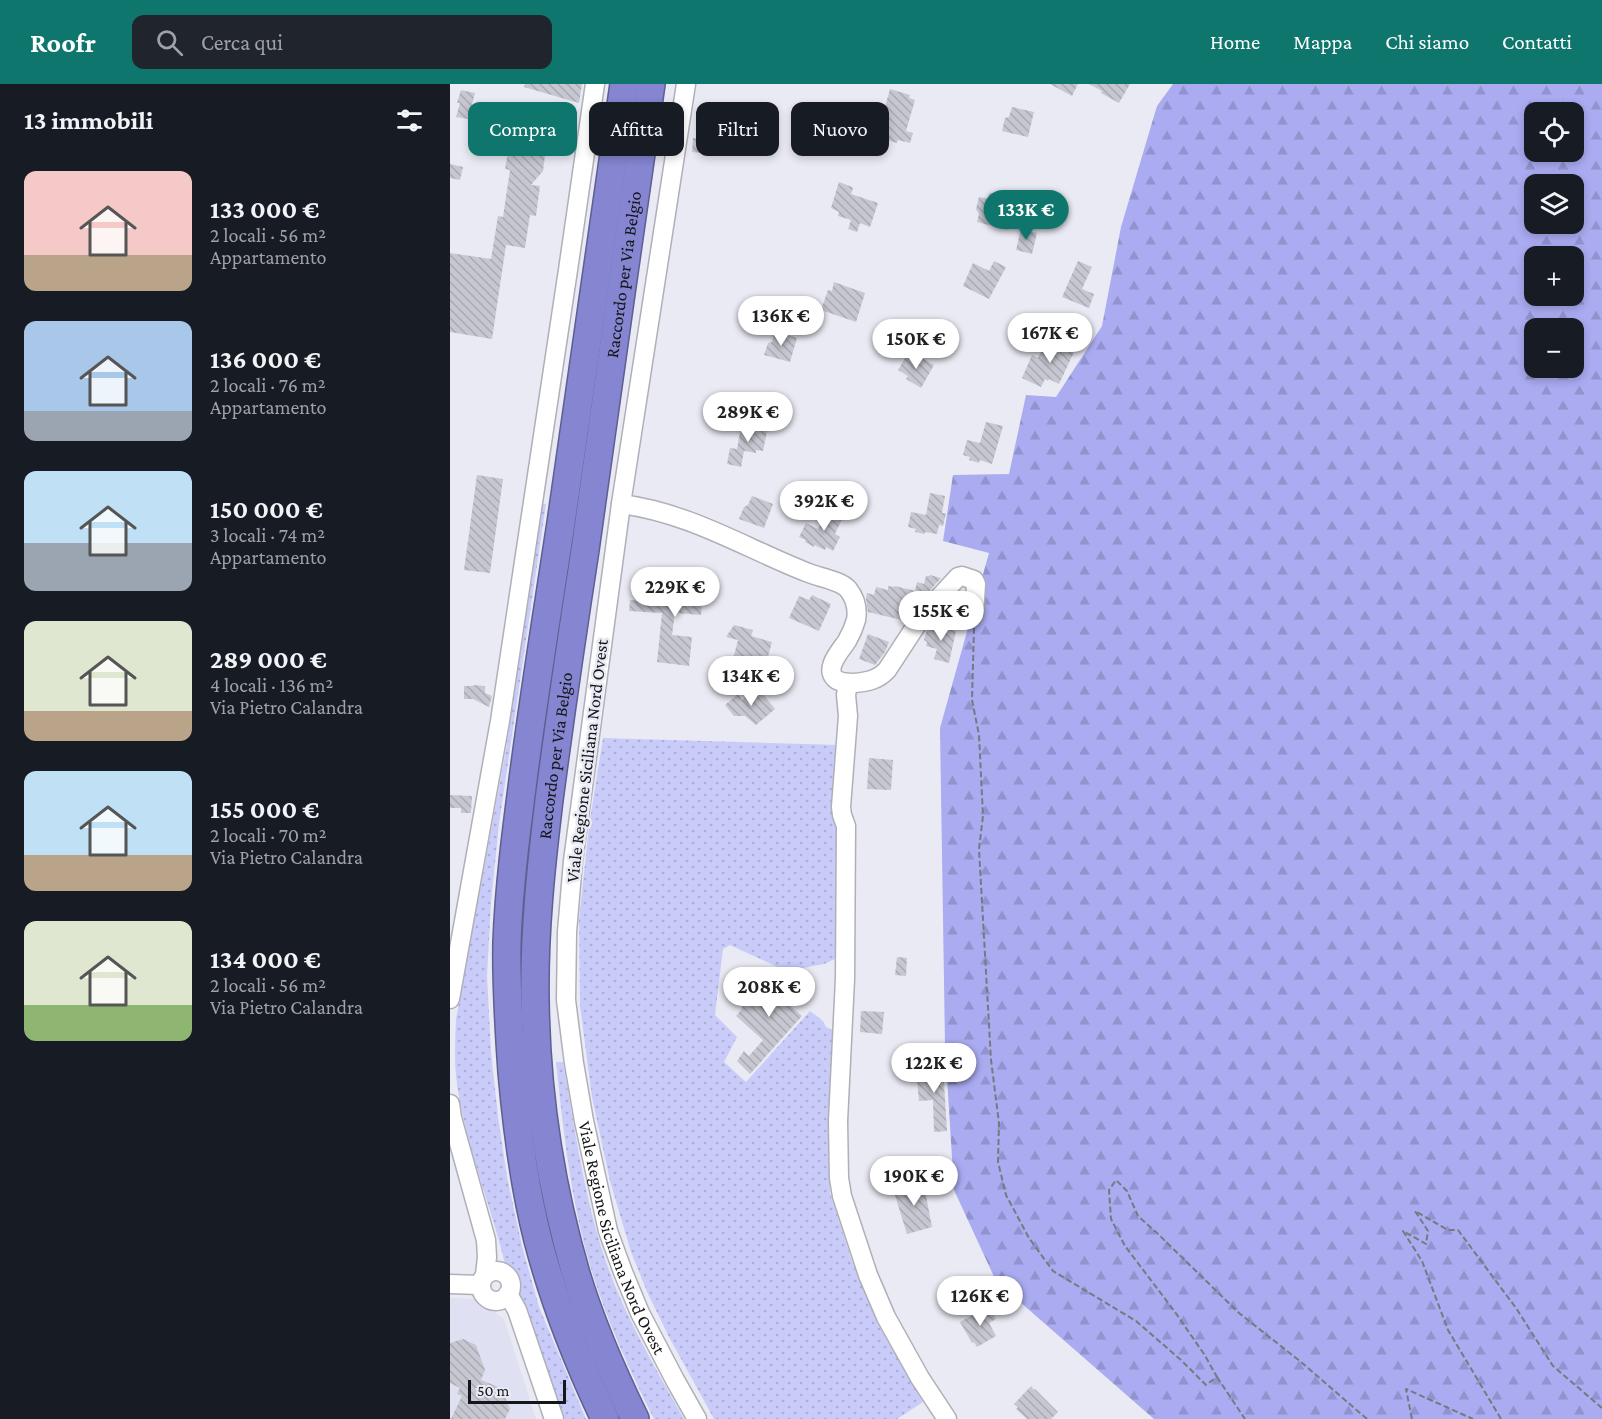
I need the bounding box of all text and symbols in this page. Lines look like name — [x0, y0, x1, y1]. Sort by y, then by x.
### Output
search box — [132, 15, 552, 69]
icon: search — [153, 26, 186, 59]
text: Roofr — [30, 27, 96, 58]
text: Cerca qui — [201, 30, 283, 55]
text: Home — [1210, 30, 1260, 54]
text: Mappa — [1293, 30, 1352, 54]
text: Chi siamo — [1385, 30, 1469, 54]
text: Contatti — [1502, 30, 1572, 54]
chip: Compra — [468, 102, 577, 156]
chip: Affitta — [589, 102, 684, 156]
chip: Filtri — [696, 102, 779, 156]
chip: Nuovo — [791, 102, 889, 156]
map controls — [1524, 102, 1584, 378]
button: locate — [1524, 102, 1584, 162]
icon: filters — [393, 104, 426, 137]
text: 13 immobili — [24, 106, 153, 135]
button: layers — [1524, 174, 1584, 234]
street label: Raccordo per Via Belgio — [602, 190, 645, 359]
pin: 133K € — [977, 190, 1075, 241]
icon: home — [72, 195, 144, 267]
text: 133 000 € — [210, 195, 319, 224]
text: 133K € — [998, 198, 1054, 220]
text: 2 locali · 56 m² — [210, 224, 326, 246]
text: Appartamento — [210, 246, 327, 268]
button: + — [1524, 246, 1584, 306]
pin: 136K € — [732, 296, 830, 347]
text: 136K € — [752, 304, 810, 326]
pin: 167K € — [1001, 313, 1099, 364]
button: − — [1524, 318, 1584, 378]
pin: 150K € — [867, 319, 965, 370]
text: 167K € — [1021, 321, 1079, 343]
text: 150K € — [886, 327, 946, 349]
icon: home — [72, 345, 144, 417]
text: 136 000 € — [210, 345, 321, 374]
text: 2 locali · 76 m² — [210, 374, 326, 396]
pin: 289K € — [699, 392, 797, 443]
text: Appartamento — [210, 396, 327, 418]
text: 289K € — [717, 400, 779, 422]
pin: 392K € — [775, 481, 873, 532]
text: 392K € — [794, 489, 854, 511]
icon: home — [72, 495, 144, 567]
text: 150 000 € — [210, 495, 323, 524]
text: 3 locali · 74 m² — [210, 524, 325, 546]
text: Appartamento — [210, 546, 327, 568]
pin: 229K € — [626, 567, 724, 618]
text: 229K € — [645, 575, 705, 597]
pin: 155K € — [892, 591, 990, 642]
text: 155K € — [913, 599, 969, 621]
street label: Viale Regione Siciliana Nord Ovest — [562, 637, 612, 884]
icon: home — [72, 645, 144, 717]
text: 289 000 € — [210, 645, 327, 674]
pin: 134K € — [702, 656, 800, 707]
text: 134K € — [722, 664, 780, 686]
street label: Raccordo per Via Belgio — [534, 671, 577, 840]
text: 4 locali · 136 m² — [210, 674, 333, 696]
text: Via Pietro Calandra — [210, 696, 363, 718]
icon: home — [72, 795, 144, 867]
text: 155 000 € — [210, 795, 319, 824]
text: 2 locali · 70 m² — [210, 824, 327, 846]
text: Via Pietro Calandra — [210, 846, 363, 868]
icon: home — [72, 945, 144, 1017]
text: 134 000 € — [210, 945, 321, 974]
pin: 208K € — [720, 967, 818, 1018]
text: 2 locali · 56 m² — [210, 974, 326, 996]
text: 208K € — [737, 975, 801, 997]
text: Via Pietro Calandra — [210, 996, 363, 1018]
pin: 122K € — [885, 1043, 983, 1094]
text: 122K € — [905, 1051, 963, 1073]
street label: Viale Regione Siciliana Nord Ovest — [574, 1119, 670, 1359]
pin: 190K € — [865, 1156, 963, 1207]
text: 190K € — [884, 1164, 944, 1186]
pin: 126K € — [931, 1276, 1029, 1327]
text: 126K € — [951, 1284, 1009, 1306]
scale bar — [468, 1377, 566, 1404]
text: 50 m — [477, 1382, 509, 1399]

